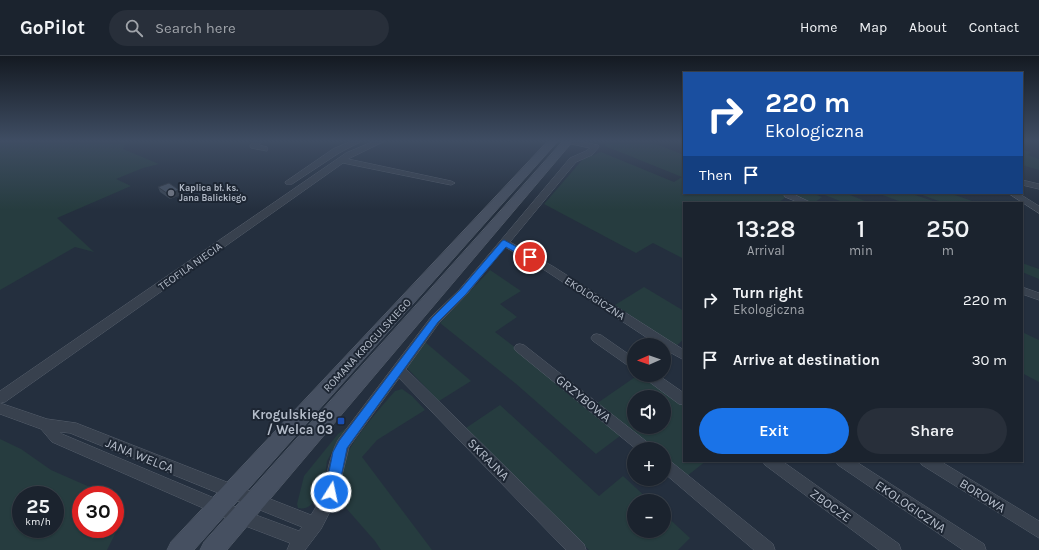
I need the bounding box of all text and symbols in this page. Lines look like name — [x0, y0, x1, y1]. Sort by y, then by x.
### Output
search box — [109, 10, 389, 46]
text: GoPilot — [20, 17, 85, 39]
icon: search — [123, 17, 145, 39]
text: Search here — [155, 19, 236, 37]
text: Home — [800, 19, 837, 36]
text: Map — [859, 19, 887, 36]
text: About — [909, 19, 947, 36]
text: Contact — [969, 19, 1019, 36]
text: 220 m — [765, 86, 850, 119]
icon: right — [699, 88, 751, 140]
text: Ekologiczna — [765, 120, 864, 142]
icon: arrive — [740, 164, 762, 186]
text: Then — [699, 166, 732, 184]
place label: Kaplica bł. ks. Jana Balickiego — [179, 183, 246, 203]
marker: Kaplica bł. ks. Jana Balickiego — [166, 188, 176, 198]
text: 13:28 — [736, 215, 795, 243]
text: 1 — [857, 215, 865, 243]
text: 250 — [926, 215, 969, 243]
street label: TEOFILA NIECIA — [156, 239, 225, 293]
pin — [513, 240, 547, 274]
text: Arrival — [747, 243, 785, 258]
text: min — [849, 243, 873, 258]
text: m — [942, 243, 954, 258]
icon: arrive — [519, 246, 541, 268]
street label: EKOLOGICZNA — [562, 274, 628, 323]
text: Turn right — [733, 284, 803, 302]
icon: right — [699, 289, 721, 311]
text: 220 m — [963, 291, 1007, 309]
street label: ROMANA KROGULSKIEGO — [321, 296, 414, 395]
text: Ekologiczna — [733, 302, 805, 317]
north arrow — [627, 338, 671, 382]
map controls — [627, 338, 671, 538]
icon: arrive — [699, 349, 721, 371]
text: Arrive at destination — [733, 351, 880, 369]
text: 30 m — [972, 351, 1007, 369]
street label: GRZYBOWA — [553, 372, 615, 425]
button: sound — [627, 390, 671, 434]
place label: Krogulskiego / Welca 03 — [252, 407, 333, 437]
button: Exit — [699, 408, 849, 454]
button: Share — [857, 408, 1007, 454]
marker: Krogulskiego / Welca 03 — [336, 416, 346, 426]
street label: JANA WELCA — [103, 435, 177, 476]
street label: SKRAJNA — [465, 435, 513, 484]
button: + — [627, 442, 671, 486]
position arrow — [310, 471, 352, 513]
street label: BOROWA — [957, 475, 1009, 516]
street label: EKOLOGICZNA — [872, 477, 949, 536]
street label: ZBOCZE — [807, 485, 854, 525]
speed limit sign: 30 — [72, 486, 124, 538]
button: − — [627, 494, 671, 538]
text: 25 — [26, 495, 50, 518]
text: km/h — [25, 516, 51, 528]

